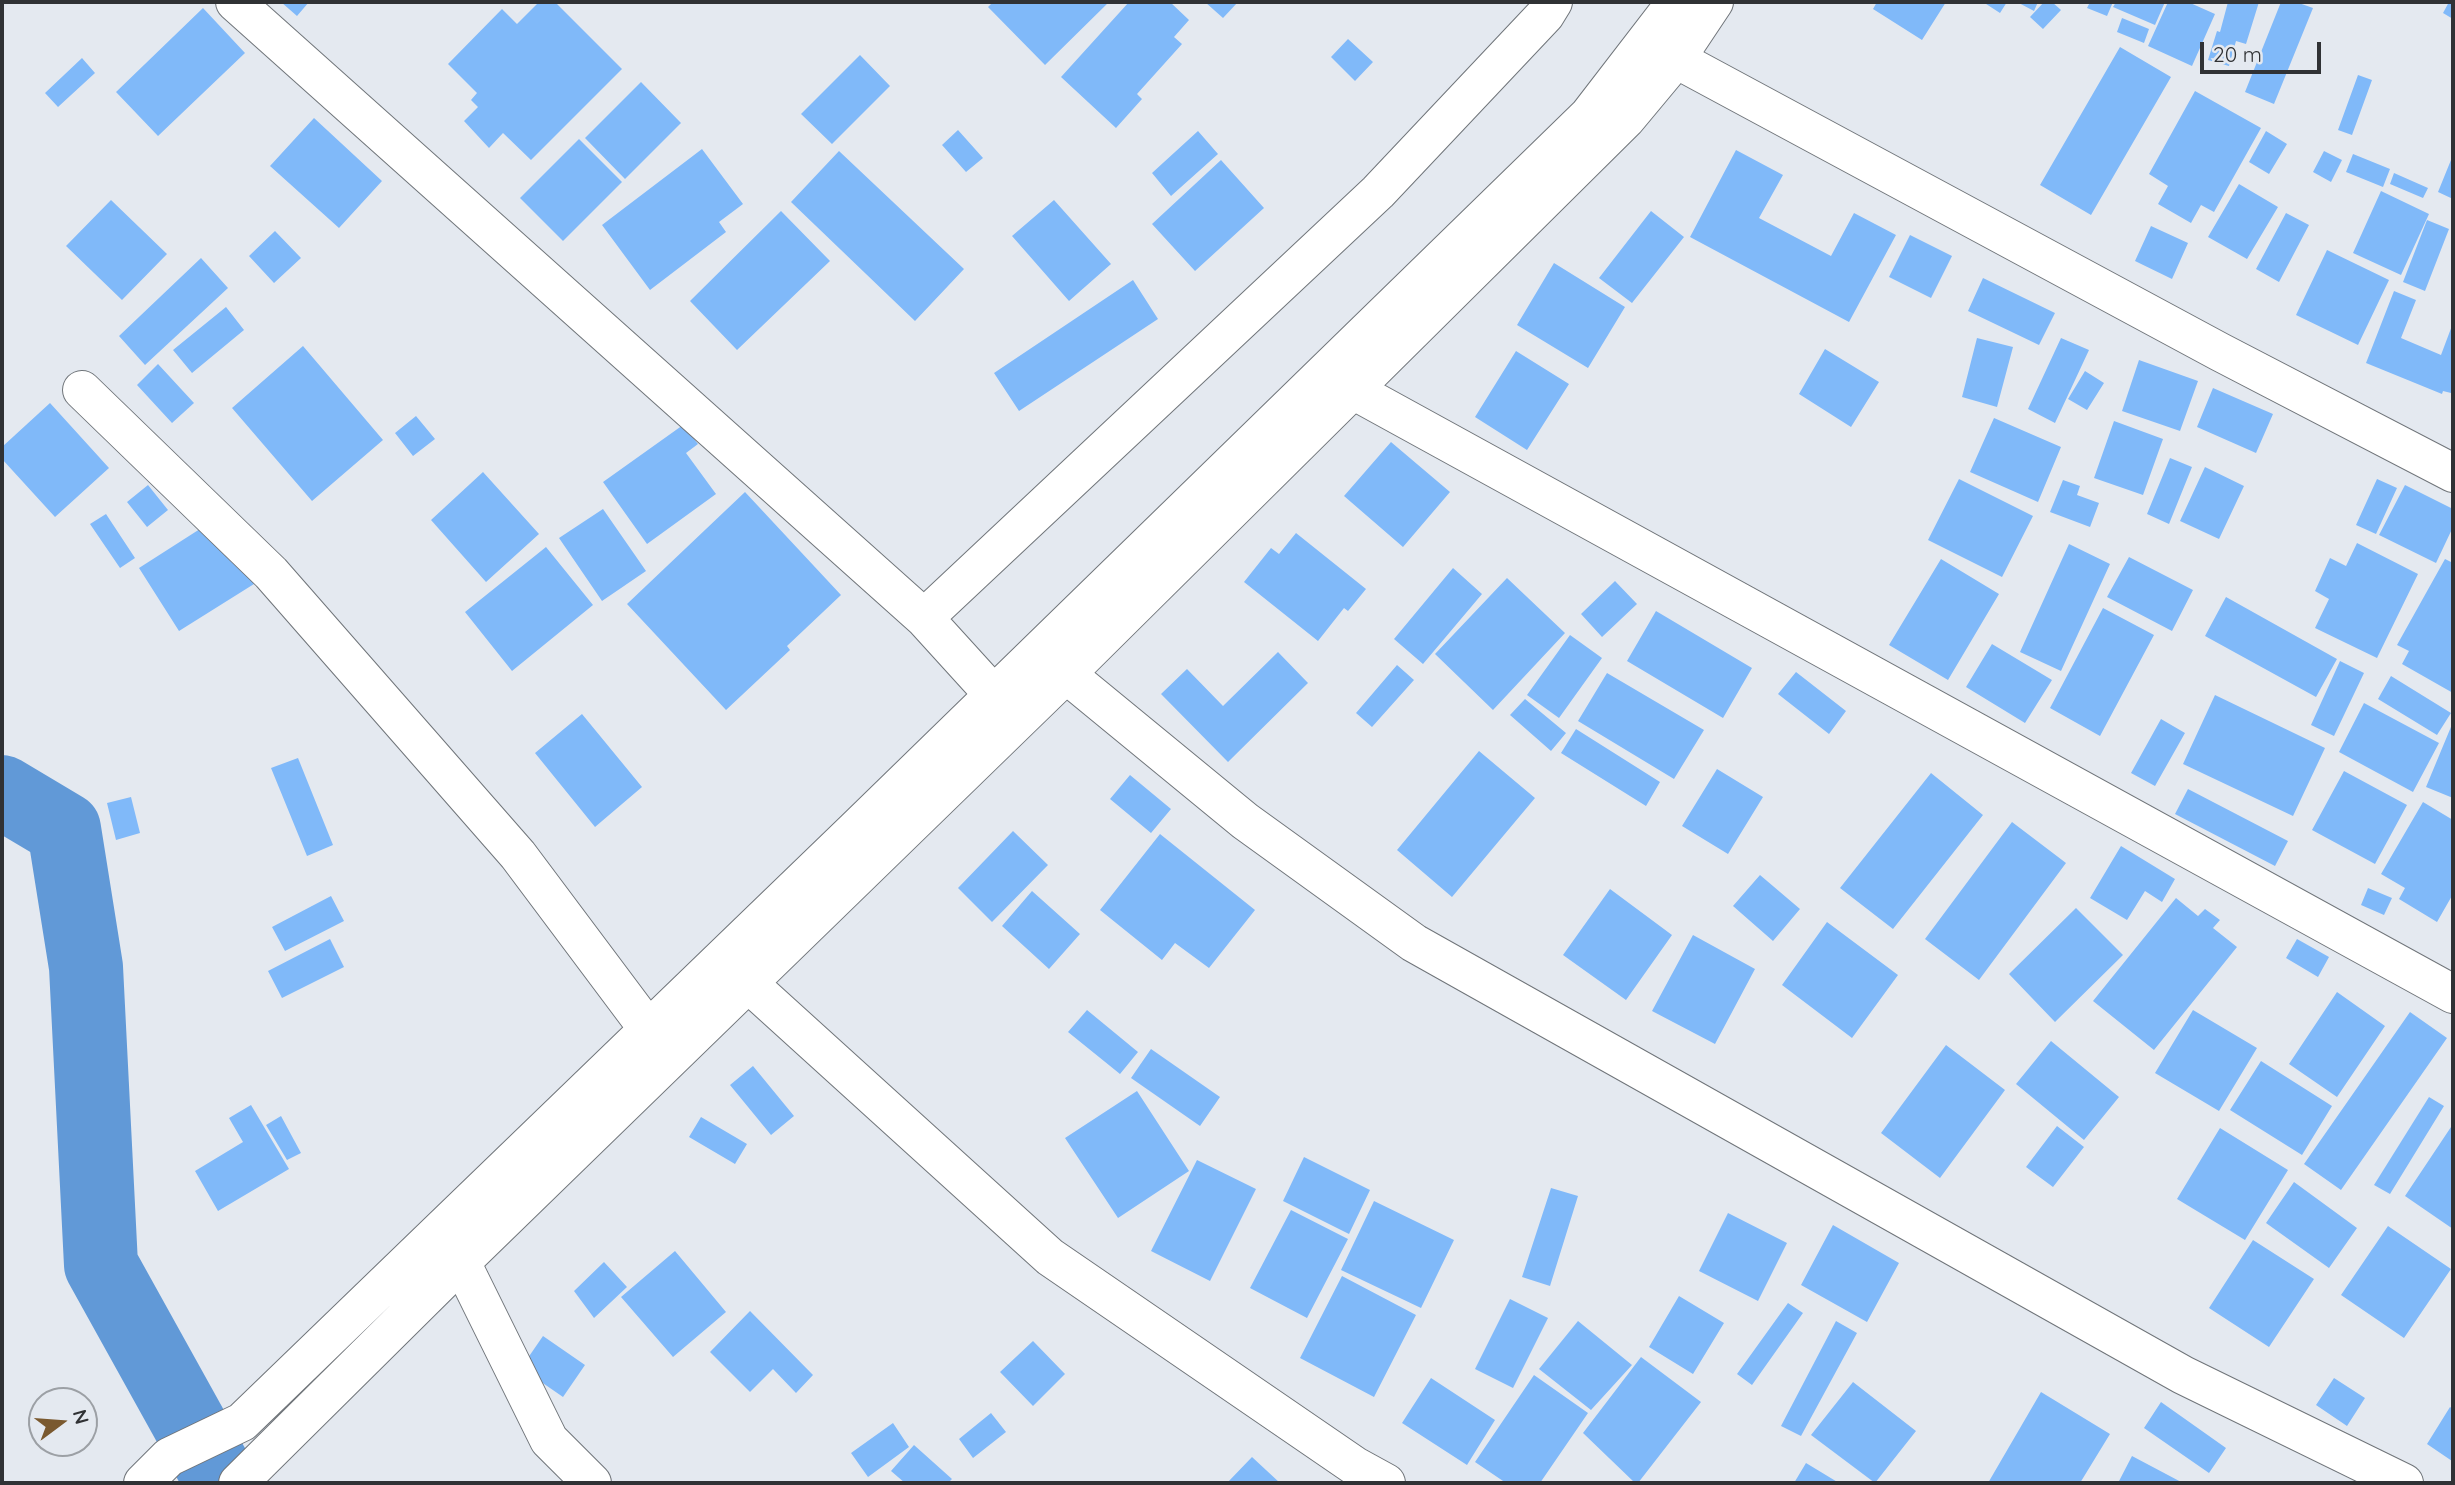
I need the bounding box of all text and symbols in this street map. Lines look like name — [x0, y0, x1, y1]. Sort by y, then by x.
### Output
scale bar — [2203, 28, 2324, 72]
text: 20 m — [2213, 41, 2262, 67]
north arrow — [28, 1387, 98, 1457]
text: N — [68, 1407, 95, 1427]

